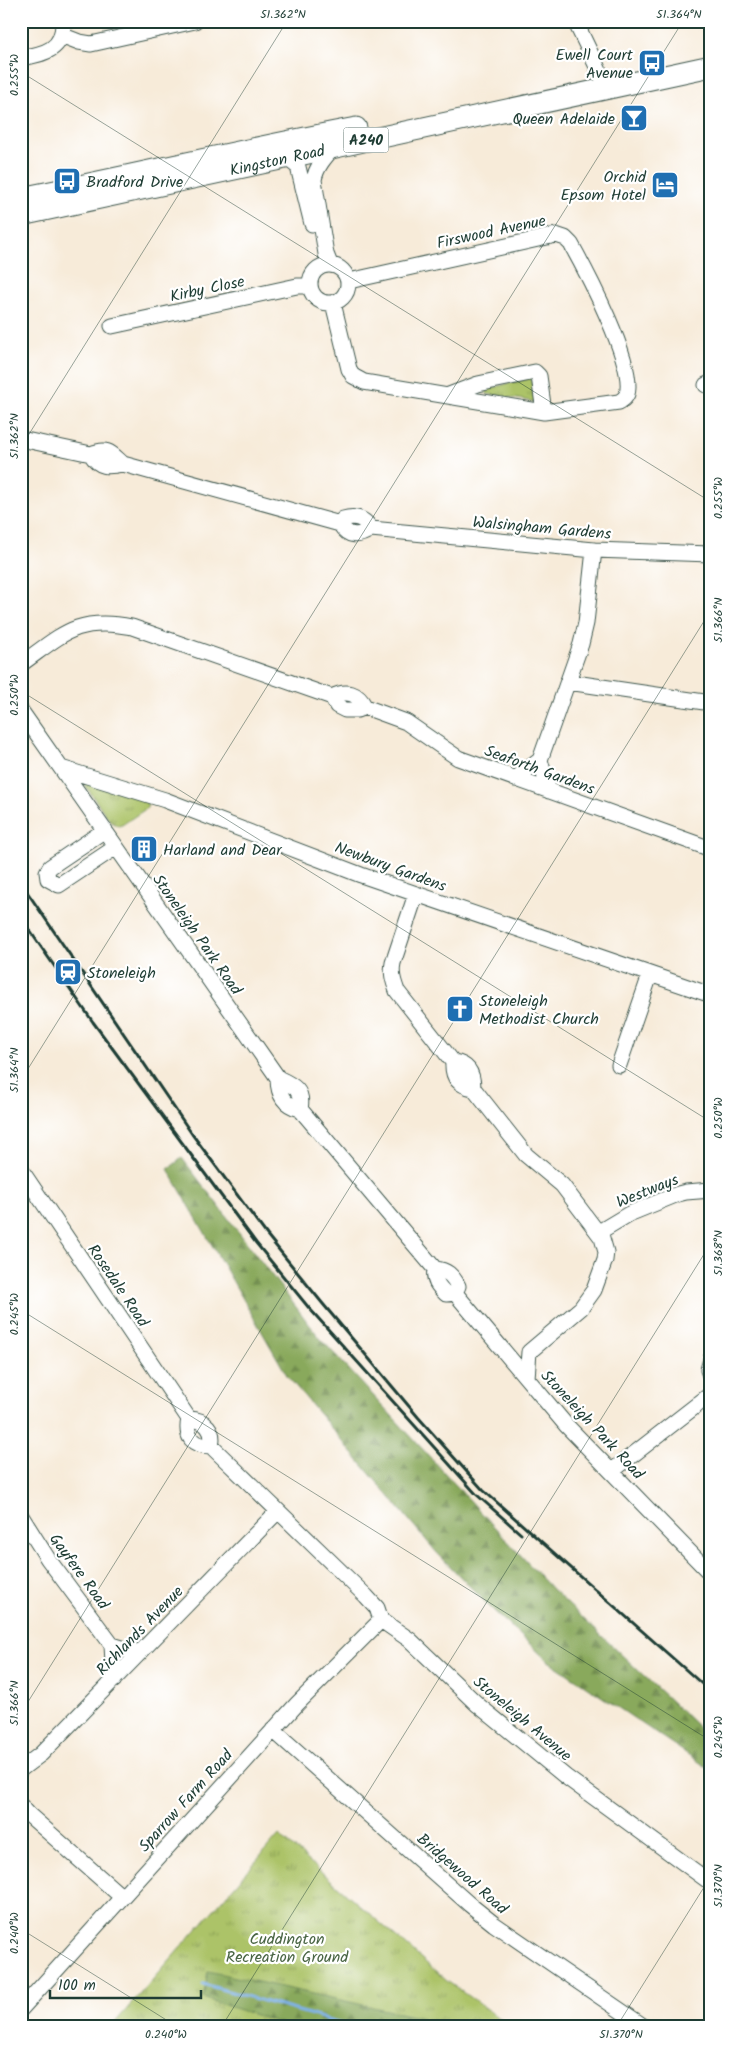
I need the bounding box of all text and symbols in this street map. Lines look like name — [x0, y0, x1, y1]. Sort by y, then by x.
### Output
text: 51.362°N — [260, 5, 306, 24]
text: 51.364°N — [656, 5, 702, 24]
place label: Ewell Court Avenue — [555, 43, 634, 86]
bus stop icon: Ewell Court Avenue — [637, 48, 667, 78]
text: 0.255°W — [5, 54, 24, 96]
bar icon: Queen Adelaide — [619, 103, 649, 133]
place label: Queen Adelaide — [512, 107, 615, 132]
road number: A240 — [344, 128, 388, 152]
street label: Kingston Road — [227, 139, 328, 184]
place label: Orchid Epsom Hotel — [560, 165, 647, 208]
bus stop icon: Bradford Drive — [52, 166, 82, 196]
place label: Bradford Drive — [86, 170, 183, 195]
hotel icon: Orchid Epsom Hotel — [650, 170, 680, 200]
street label: Firswood Avenue — [434, 209, 548, 256]
street label: Kirby Close — [168, 269, 247, 310]
text: 51.362°N — [5, 413, 24, 459]
text: 0.255°W — [709, 477, 728, 519]
street label: Walsingham Gardens — [472, 510, 612, 547]
text: 51.366°N — [709, 597, 728, 643]
text: 0.250°W — [5, 674, 24, 716]
street label: Seaforth Gardens — [481, 739, 598, 802]
building icon: Harland and Dear — [129, 834, 159, 864]
street label: Newbury Gardens — [331, 836, 450, 899]
place label: Harland and Dear — [163, 838, 283, 863]
street label: Stoneleigh Park Road — [146, 869, 249, 1001]
station icon: Stoneleigh — [53, 957, 83, 987]
place label: Stoneleigh — [87, 961, 156, 986]
place label: Stoneleigh Methodist Church — [479, 989, 599, 1032]
church icon: Stoneleigh Methodist Church — [445, 994, 475, 1024]
text: 51.364°N — [5, 1047, 24, 1093]
text: 0.250°W — [709, 1097, 728, 1139]
street label: Westways — [613, 1167, 683, 1215]
text: 51.368°N — [709, 1230, 728, 1276]
street label: Rosedale Road — [81, 1239, 155, 1333]
text: 0.245°W — [5, 1293, 24, 1335]
street label: Stoneleigh Park Road — [534, 1364, 650, 1486]
street label: Gayfere Road — [43, 1529, 116, 1616]
street label: Richlands Avenue — [90, 1580, 190, 1682]
street label: Stoneleigh Avenue — [467, 1670, 577, 1768]
text: 51.366°N — [5, 1680, 24, 1726]
text: 0.245°W — [709, 1716, 728, 1758]
street label: Sparrow Farm Road — [133, 1743, 240, 1858]
street label: Bridgewood Road — [411, 1827, 514, 1922]
text: 51.370°N — [709, 1864, 728, 1908]
text: 0.240°W — [5, 1912, 24, 1954]
park label: Cuddington Recreation Ground — [226, 1927, 349, 1970]
scale bar — [50, 1967, 201, 1999]
text: 100 m — [58, 1974, 96, 1998]
text: 0.240°W — [145, 2025, 187, 2044]
text: 51.370°N — [599, 2025, 643, 2044]

